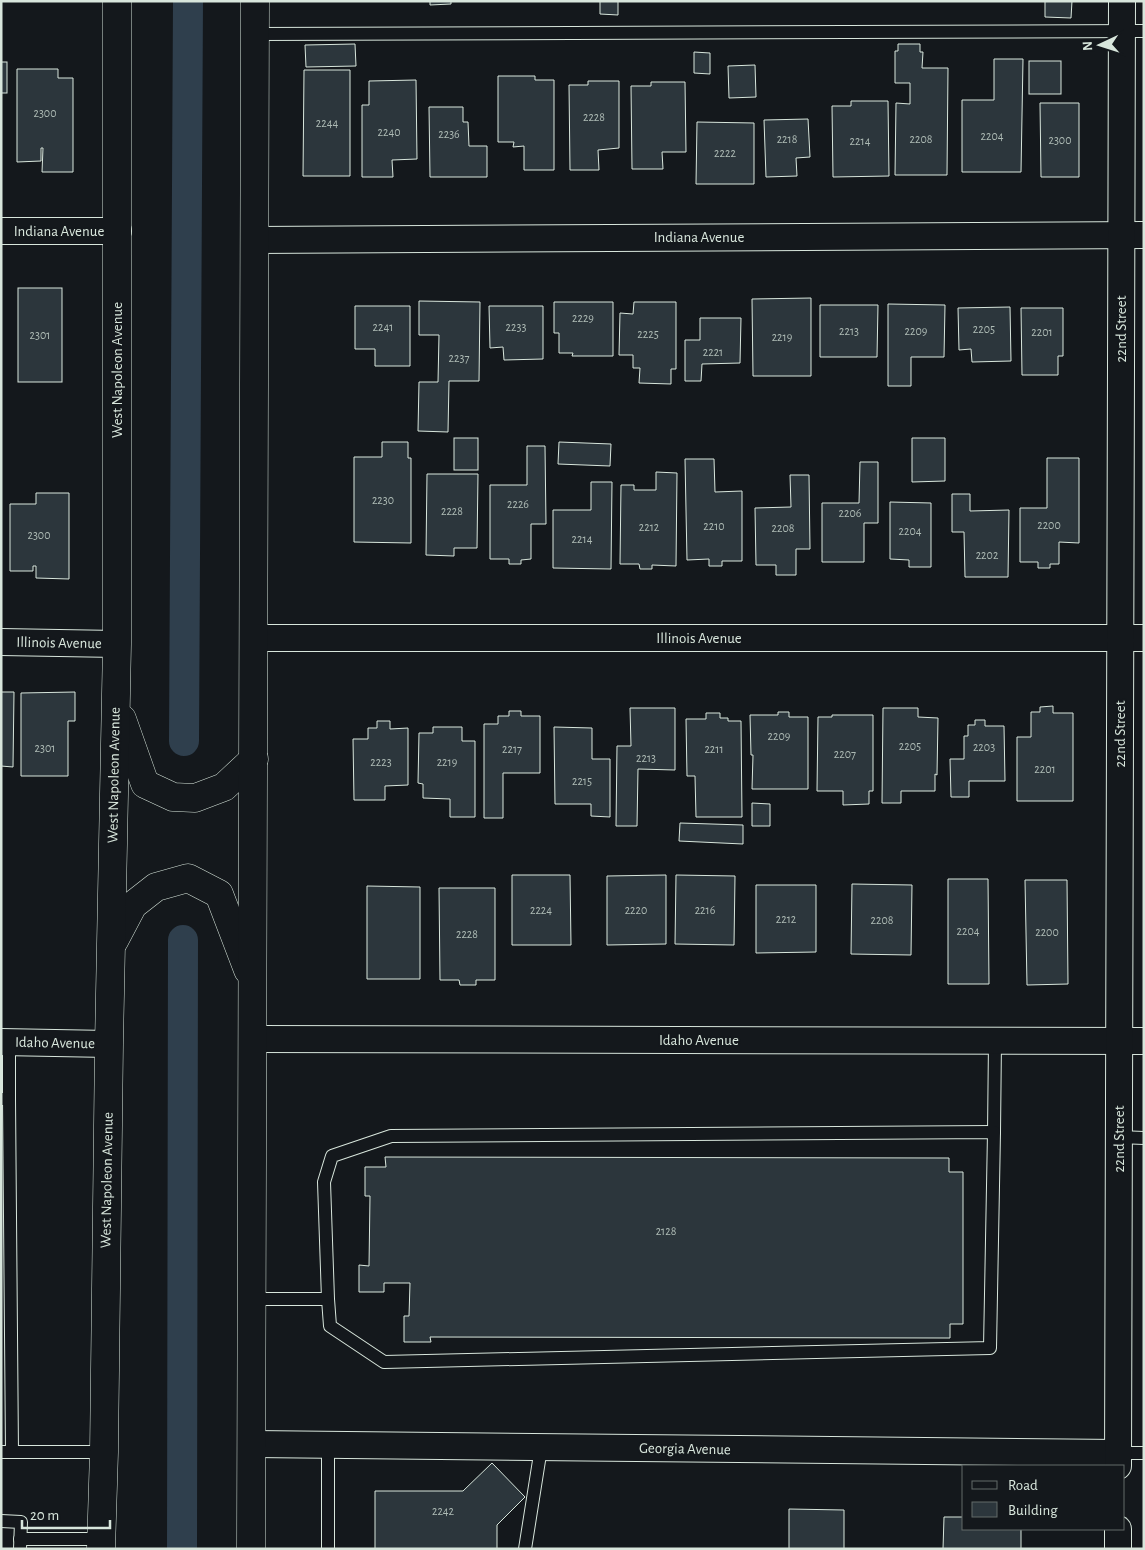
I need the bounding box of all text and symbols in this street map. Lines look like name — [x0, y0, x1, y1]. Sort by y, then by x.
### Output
north arrow — [1075, 20, 1125, 70]
text: N — [1081, 40, 1095, 51]
house number: 2300 — [33, 107, 57, 119]
house number: 2228 — [583, 111, 605, 123]
house number: 2244 — [316, 117, 338, 129]
house number: 2240 — [377, 126, 401, 138]
house number: 2236 — [438, 128, 460, 140]
house number: 2204 — [980, 130, 1004, 142]
house number: 2218 — [777, 133, 798, 145]
house number: 2208 — [910, 133, 933, 145]
house number: 2300 — [1048, 134, 1072, 146]
house number: 2214 — [850, 135, 871, 147]
house number: 2222 — [714, 147, 736, 159]
street label: Indiana Avenue — [14, 224, 104, 239]
street label: Indiana Avenue — [654, 230, 744, 245]
street label: 22nd Street — [1114, 295, 1129, 362]
street label: West Napoleon Avenue — [110, 302, 125, 438]
house number: 2229 — [572, 312, 594, 324]
house number: 2241 — [373, 321, 393, 333]
house number: 2233 — [506, 321, 526, 333]
house number: 2205 — [973, 323, 995, 335]
house number: 2213 — [839, 325, 859, 337]
house number: 2209 — [905, 325, 928, 337]
house number: 2201 — [1031, 326, 1053, 338]
house number: 2225 — [637, 328, 659, 340]
house number: 2301 — [30, 329, 50, 341]
house number: 2219 — [772, 331, 793, 343]
house number: 2221 — [703, 346, 723, 358]
house number: 2237 — [449, 352, 469, 364]
house number: 2230 — [372, 494, 394, 506]
house number: 2226 — [507, 498, 529, 510]
house number: 2228 — [441, 505, 463, 517]
house number: 2206 — [839, 507, 862, 519]
house number: 2200 — [1037, 519, 1061, 531]
house number: 2210 — [703, 520, 725, 532]
house number: 2212 — [639, 521, 660, 533]
house number: 2208 — [772, 522, 795, 534]
house number: 2204 — [898, 525, 922, 537]
house number: 2300 — [27, 529, 51, 541]
house number: 2214 — [572, 533, 593, 545]
house number: 2202 — [976, 549, 999, 561]
street label: Illinois Avenue — [656, 631, 742, 646]
street label: Illinois Avenue — [16, 635, 102, 651]
street label: 22nd Street — [1113, 700, 1128, 767]
street label: West Napoleon Avenue — [105, 707, 123, 843]
house number: 2209 — [768, 730, 791, 742]
house number: 2205 — [899, 740, 921, 752]
house number: 2203 — [973, 741, 995, 753]
house number: 2301 — [35, 742, 55, 754]
house number: 2217 — [502, 743, 522, 755]
house number: 2211 — [704, 743, 724, 755]
house number: 2207 — [834, 748, 856, 760]
house number: 2213 — [636, 752, 656, 764]
house number: 2223 — [370, 756, 392, 768]
house number: 2219 — [437, 756, 458, 768]
house number: 2201 — [1034, 763, 1056, 775]
house number: 2215 — [572, 775, 592, 787]
house number: 2224 — [530, 904, 552, 916]
house number: 2220 — [625, 904, 647, 916]
house number: 2216 — [695, 904, 716, 916]
house number: 2212 — [776, 913, 797, 925]
house number: 2208 — [871, 914, 894, 926]
house number: 2204 — [956, 925, 980, 937]
house number: 2200 — [1035, 926, 1059, 938]
house number: 2228 — [456, 928, 478, 940]
street label: Idaho Avenue — [659, 1033, 739, 1048]
street label: Idaho Avenue — [15, 1035, 95, 1051]
street label: 22nd Street — [1112, 1105, 1127, 1172]
street label: West Napoleon Avenue — [98, 1112, 116, 1248]
house number: 2128 — [656, 1225, 677, 1237]
street label: Georgia Avenue — [639, 1441, 731, 1457]
legend — [962, 1465, 1125, 1530]
text: Road — [1008, 1478, 1038, 1493]
scale bar — [22, 1498, 110, 1530]
text: Building — [1008, 1503, 1058, 1518]
house number: 2242 — [432, 1505, 455, 1517]
text: 20 m — [30, 1508, 59, 1523]

